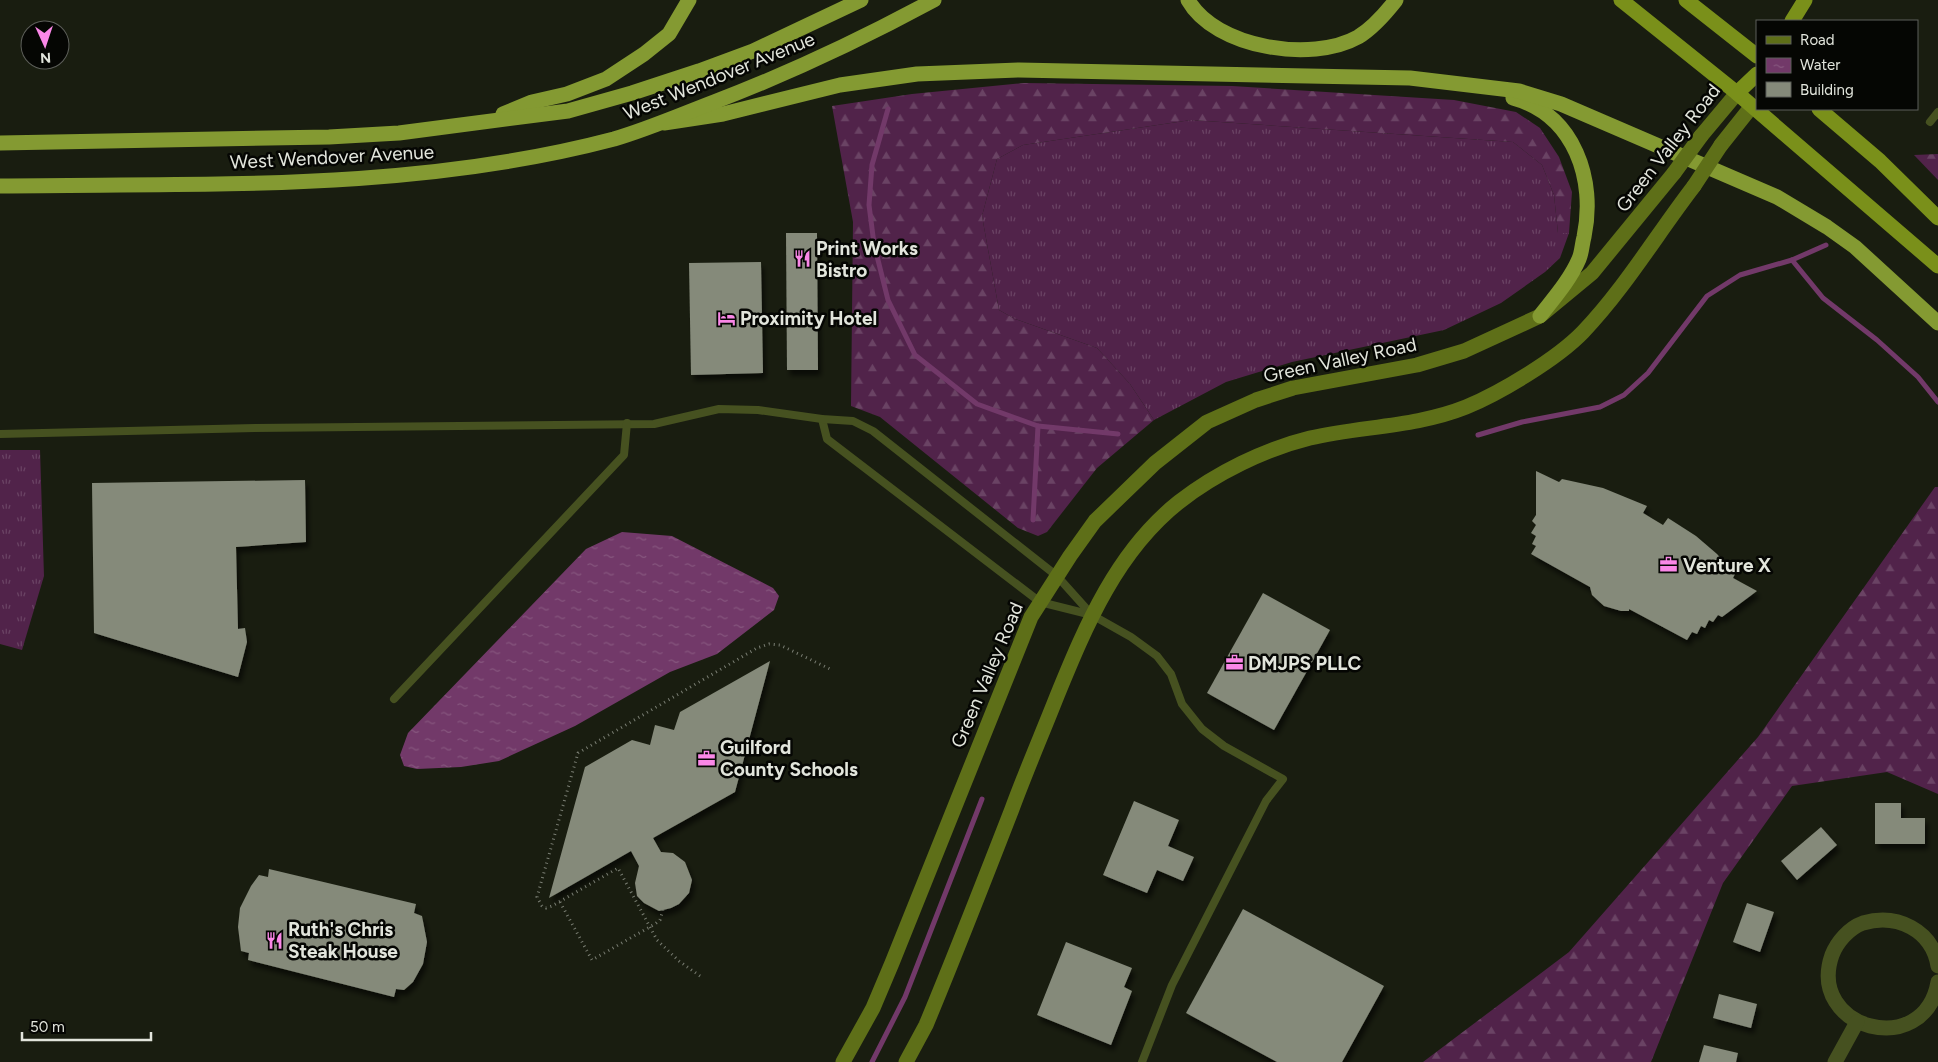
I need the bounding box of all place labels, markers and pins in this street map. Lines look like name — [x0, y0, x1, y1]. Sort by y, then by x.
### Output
place label: Print Works Bistro — [816, 237, 918, 282]
restaurant icon: Print Works Bistro — [792, 249, 812, 269]
place label: Proximity Hotel — [740, 307, 877, 330]
hotel icon: Proximity Hotel — [716, 308, 736, 328]
place label: Venture X — [1683, 554, 1771, 577]
office icon: Venture X — [1659, 555, 1679, 575]
place label: DMJPS PLLC — [1248, 652, 1361, 675]
office icon: DMJPS PLLC — [1224, 653, 1244, 673]
place label: Guilford County Schools — [720, 736, 858, 781]
office icon: Guilford County Schools — [696, 748, 716, 768]
place label: Ruth's Chris Steak House — [288, 918, 398, 963]
restaurant icon: Ruth's Chris Steak House — [264, 930, 284, 950]

